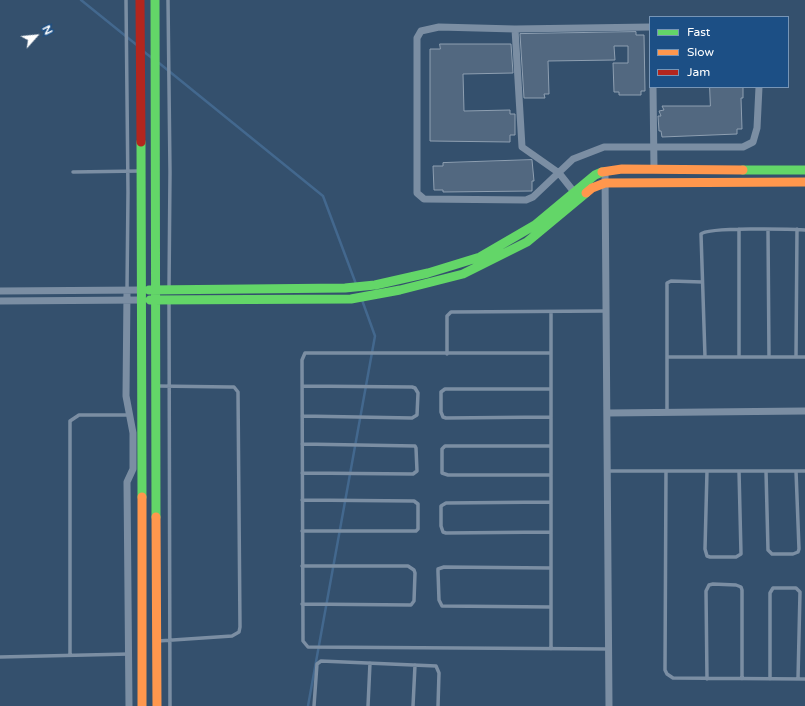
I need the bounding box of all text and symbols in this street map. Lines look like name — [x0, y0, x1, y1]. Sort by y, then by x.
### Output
north arrow — [16, 16, 56, 56]
legend — [649, 16, 789, 88]
text: N — [39, 23, 55, 37]
text: Fast — [687, 25, 710, 39]
text: Slow — [687, 45, 714, 59]
text: Jam — [687, 65, 710, 79]

